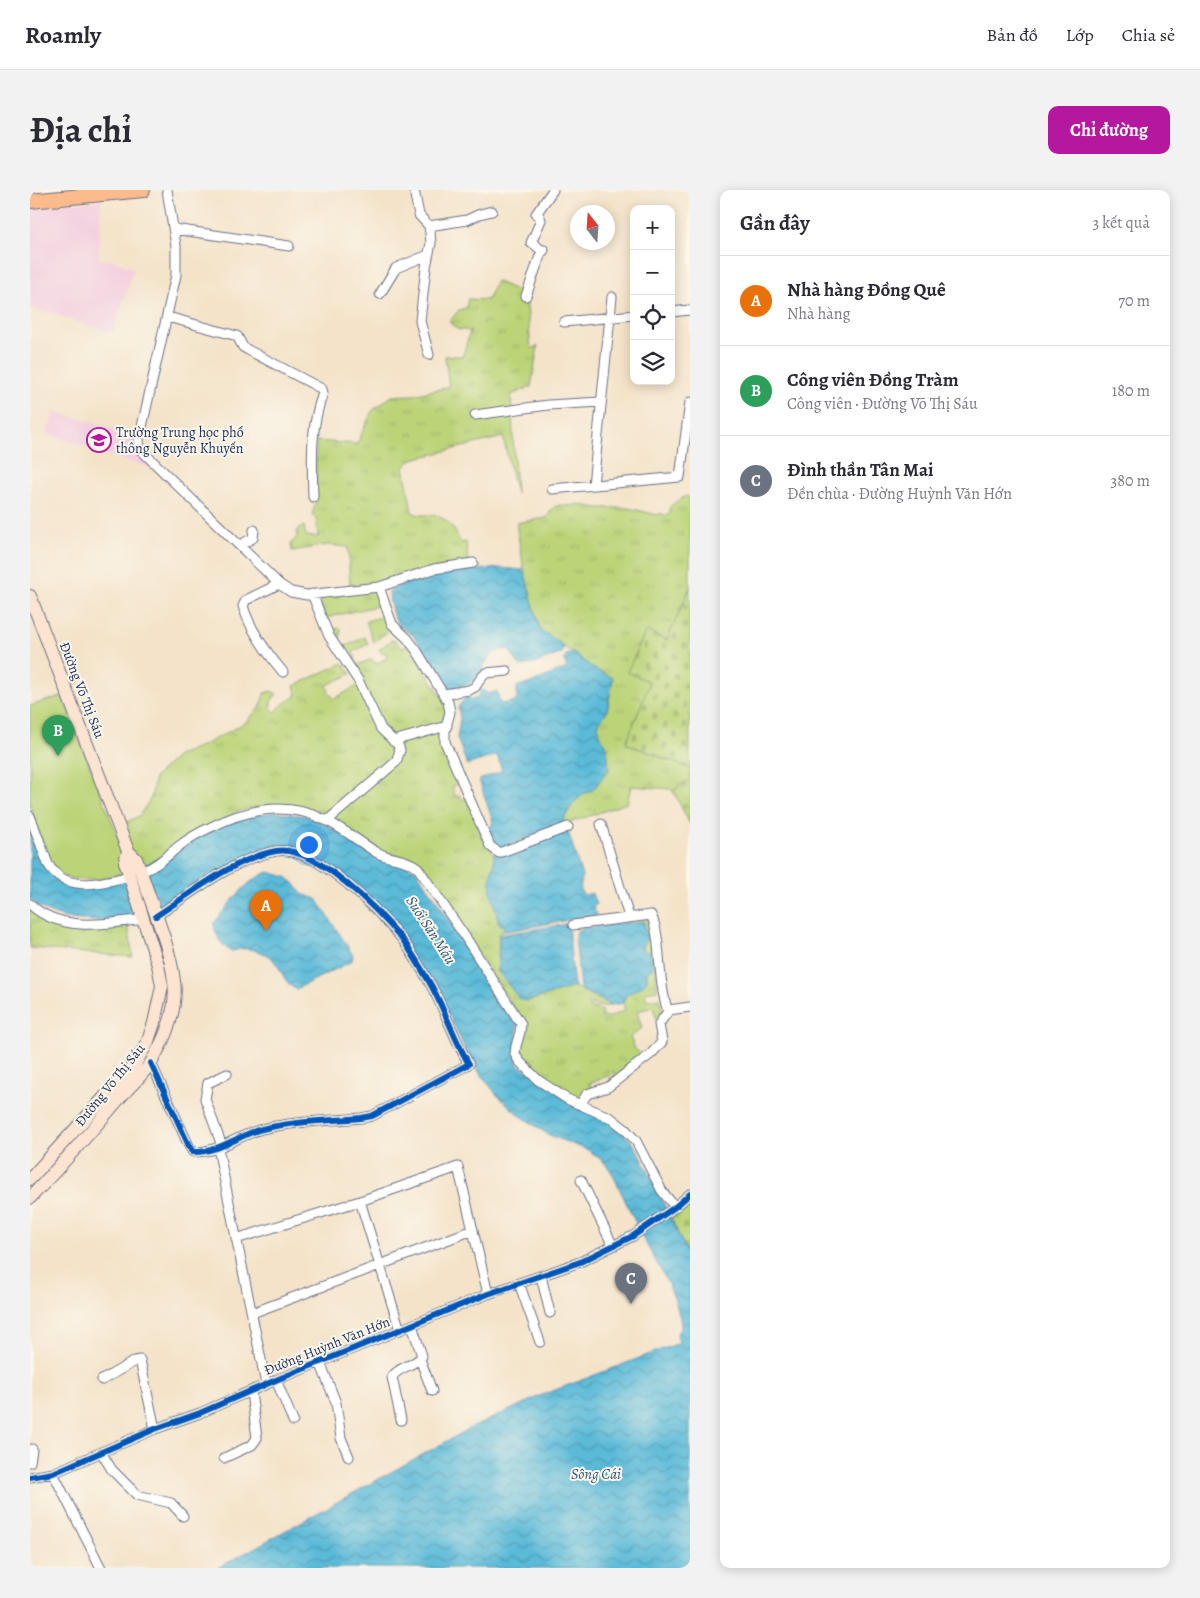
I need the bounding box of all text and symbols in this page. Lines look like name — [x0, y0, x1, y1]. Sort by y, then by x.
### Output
text: Roamly — [25, 19, 101, 51]
text: Bản đồ — [987, 23, 1038, 47]
text: Lớp — [1066, 23, 1094, 47]
text: Chia sẻ — [1122, 23, 1175, 47]
text: Địa chỉ — [30, 106, 132, 154]
button: Chỉ đường — [1048, 106, 1170, 154]
north arrow — [570, 205, 615, 250]
map controls — [630, 205, 675, 385]
button: + — [630, 205, 675, 250]
text: Gần đây — [740, 209, 810, 237]
text: 3 kết quả — [1093, 212, 1150, 234]
button: − — [630, 250, 675, 295]
text: Nhà hàng Đồng Quê — [787, 277, 946, 303]
text: A — [751, 290, 761, 312]
text: 70 m — [1118, 290, 1150, 312]
button: locate — [630, 295, 675, 340]
text: Nhà hàng — [787, 303, 850, 325]
button: layers — [630, 340, 675, 385]
text: Công viên Đồng Tràm — [787, 367, 959, 393]
text: B — [751, 380, 761, 402]
text: 180 m — [1112, 380, 1150, 402]
text: Công viên · Đường Võ Thị Sáu — [787, 393, 978, 415]
place label: Trường Trung học phổ thông Nguyễn Khuyến — [116, 423, 244, 458]
school or university icon: Trường Trung học phổ thông Nguyễn Khuyến — [86, 427, 112, 453]
text: Đình thần Tân Mai — [787, 457, 934, 483]
text: C — [751, 470, 761, 492]
text: 380 m — [1111, 470, 1150, 492]
text: Đền chùa · Đường Huỳnh Văn Hớn — [787, 483, 1012, 505]
street label: Đường Võ Thị Sáu — [55, 639, 109, 741]
pin: B — [42, 715, 74, 756]
your location — [296, 832, 322, 858]
pin: A — [250, 890, 282, 931]
water label: Suối Săn Máu — [401, 892, 461, 968]
street label: Đường Võ Thị Sáu — [71, 1039, 150, 1130]
pin: C — [615, 1263, 647, 1304]
street label: Đường Huỳnh Văn Hớn — [261, 1312, 393, 1380]
water label: Sông Cái — [571, 1464, 621, 1484]

